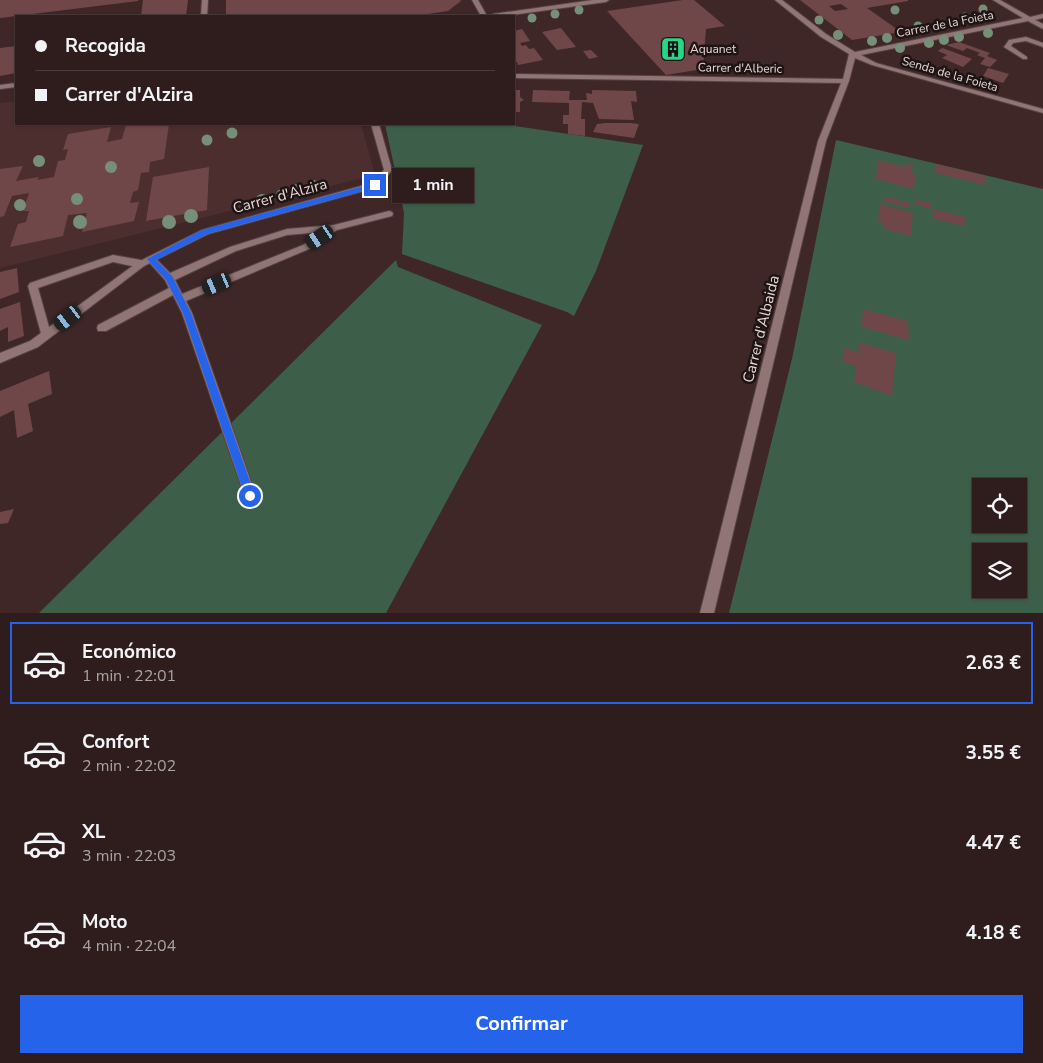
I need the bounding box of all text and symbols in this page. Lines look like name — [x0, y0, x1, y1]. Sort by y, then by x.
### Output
street label: Carrer de la Foieta — [895, 7, 995, 41]
text: Recogida — [65, 33, 146, 59]
building icon: Aquanet — [660, 36, 686, 62]
place label: Aquanet — [690, 41, 737, 57]
street label: Senda de la Foieta — [900, 53, 1000, 95]
street label: Carrer d'Alberic — [698, 59, 783, 77]
text: Carrer d'Alzira — [65, 82, 193, 108]
callout: 1 min — [392, 168, 475, 202]
street label: Carrer d'Alzira — [231, 174, 329, 218]
route end — [364, 174, 386, 196]
text: 1 min — [412, 174, 454, 196]
car — [303, 222, 336, 252]
car — [200, 271, 233, 297]
street label: Carrer d'Albaida — [738, 273, 784, 385]
car — [51, 303, 84, 333]
map controls — [972, 478, 1027, 598]
button: locate — [972, 478, 1027, 533]
route start — [239, 485, 261, 507]
button: layers — [972, 543, 1027, 598]
text: Económico — [82, 639, 176, 665]
icon: car — [22, 641, 67, 686]
text: 2.63 € — [966, 650, 1021, 676]
text: 1 min · 22:01 — [82, 665, 176, 687]
text: Confort — [82, 729, 149, 755]
icon: car — [22, 731, 67, 776]
text: 3.55 € — [966, 740, 1021, 766]
text: 2 min · 22:02 — [82, 755, 176, 777]
text: XL — [82, 819, 105, 845]
icon: car — [22, 821, 67, 866]
text: 4.47 € — [966, 830, 1021, 856]
text: 3 min · 22:03 — [82, 845, 176, 867]
text: Moto — [82, 909, 128, 935]
icon: car — [22, 911, 67, 956]
text: 4.18 € — [966, 920, 1021, 946]
text: 4 min · 22:04 — [82, 935, 176, 957]
button: Confirmar — [20, 995, 1023, 1053]

